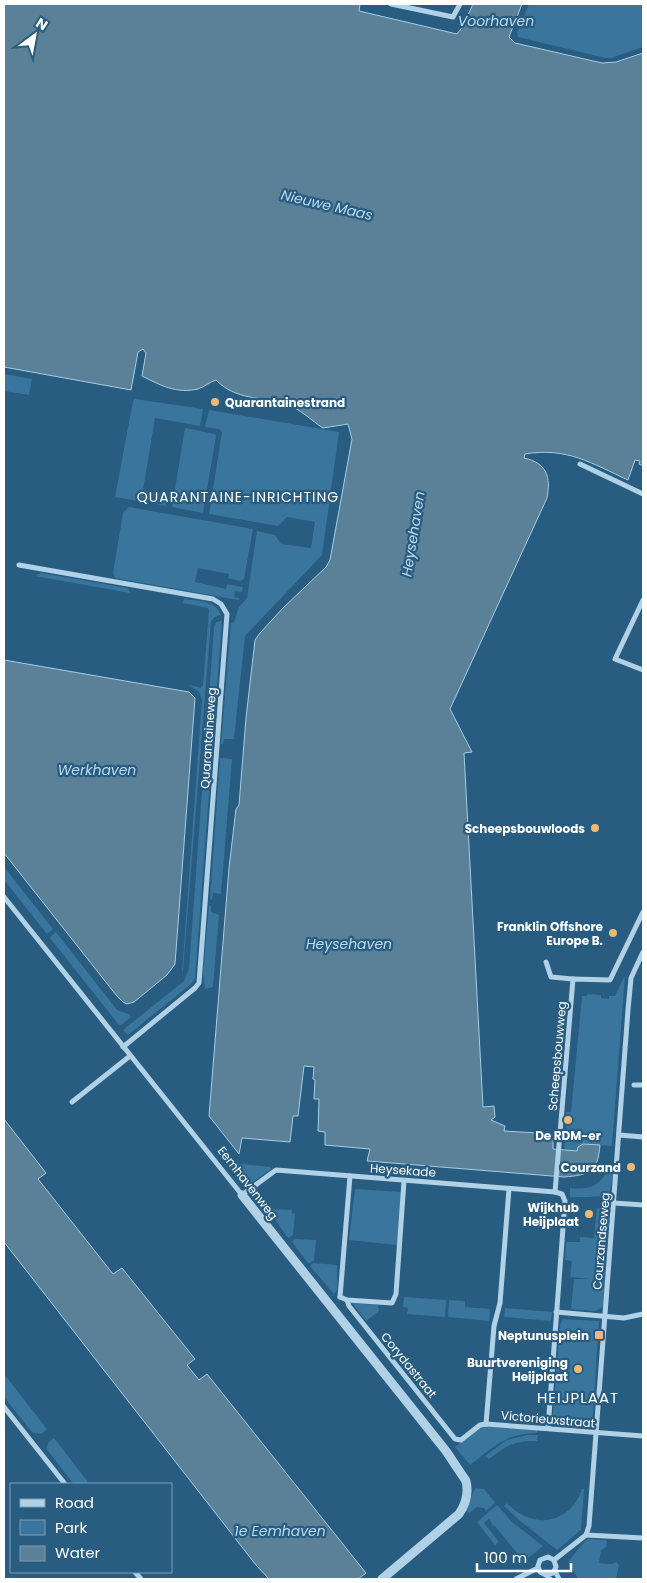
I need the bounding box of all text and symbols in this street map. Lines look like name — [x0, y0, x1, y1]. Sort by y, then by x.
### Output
north arrow — [10, 10, 60, 60]
water label: Voorhaven — [458, 11, 534, 31]
text: N — [32, 13, 52, 35]
water label: Nieuwe Maas — [279, 185, 375, 225]
place label: Quarantainestrand — [225, 394, 345, 411]
marker: Quarantainestrand — [209, 396, 221, 408]
district label: QUARANTAINE-INRICHTING — [137, 487, 339, 507]
water label: Heysehaven — [396, 490, 430, 578]
street label: Quarantaineweg — [196, 687, 220, 789]
water label: Werkhaven — [58, 760, 136, 780]
place label: Scheepsbouwloods — [465, 820, 585, 837]
marker: Scheepsbouwloods — [589, 822, 601, 834]
place label: Franklin Offshore Europe B. — [497, 918, 604, 949]
marker: Franklin Offshore Europe B. — [607, 927, 619, 939]
water label: Heysehaven — [306, 934, 392, 954]
street label: Scheepsbouwweg — [544, 1000, 570, 1112]
marker: De RDM-er — [562, 1114, 574, 1126]
place label: De RDM-er — [535, 1127, 601, 1144]
street label: Eemhavenweg — [214, 1143, 282, 1223]
street label: Heysekade — [369, 1159, 437, 1181]
place label: Courzand — [561, 1159, 621, 1176]
marker: Courzand — [625, 1161, 637, 1173]
street label: Courzandseweg — [588, 1192, 614, 1290]
place label: Wijkhub Heijplaat — [523, 1199, 579, 1230]
marker: Wijkhub Heijplaat — [583, 1208, 595, 1220]
place label: Neptunusplein — [498, 1327, 589, 1344]
street label: Corydastraat — [377, 1329, 441, 1401]
marker: Neptunusplein — [593, 1329, 605, 1341]
place label: Buurtvereniging Heijplaat — [467, 1354, 568, 1385]
marker: Buurtvereniging Heijplaat — [572, 1363, 584, 1375]
district label: HEIJPLAAT — [537, 1387, 619, 1408]
street label: Victorieuxstraat — [500, 1406, 596, 1432]
legend — [10, 1483, 172, 1573]
text: Road — [55, 1492, 94, 1513]
text: Park — [55, 1517, 87, 1538]
water label: 1e Eemhaven — [234, 1521, 326, 1541]
scale bar — [477, 1540, 571, 1572]
text: Water — [55, 1542, 101, 1563]
text: 100 m — [484, 1547, 527, 1568]

